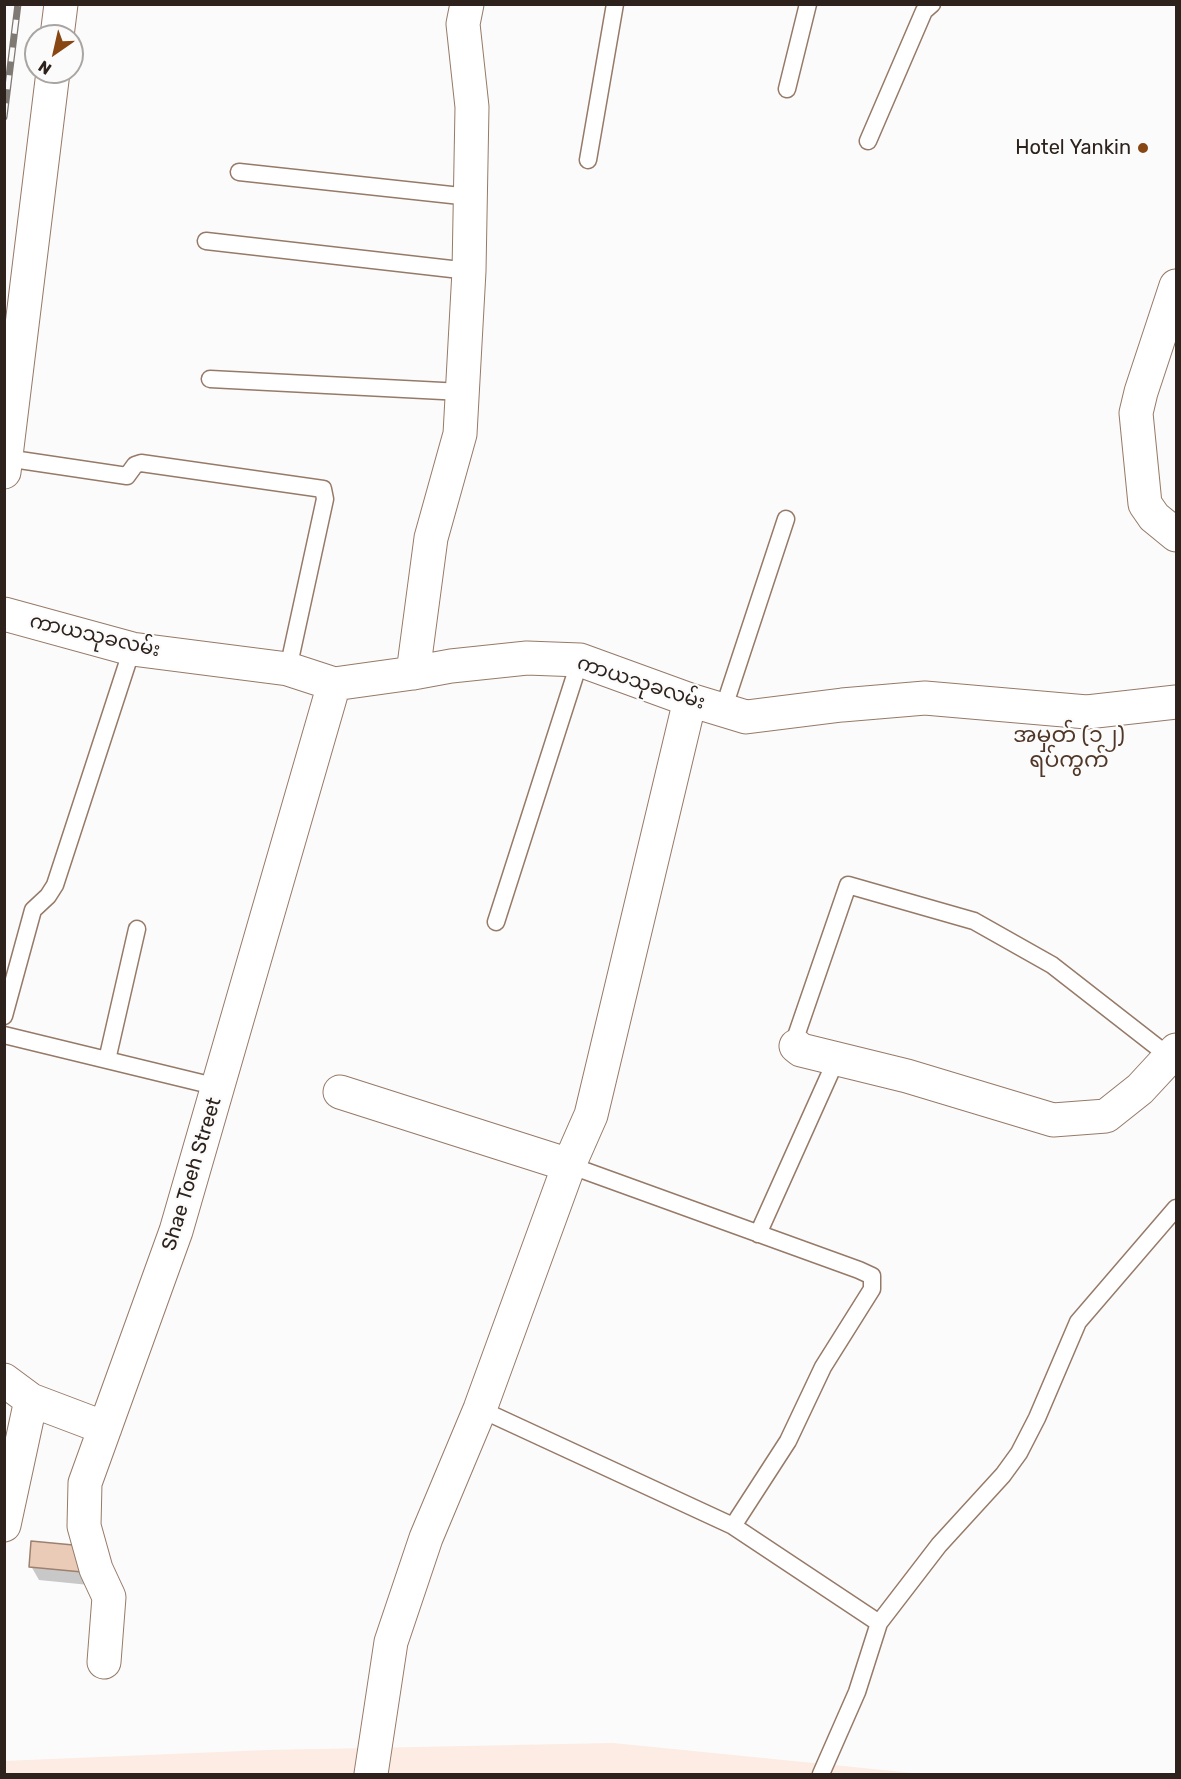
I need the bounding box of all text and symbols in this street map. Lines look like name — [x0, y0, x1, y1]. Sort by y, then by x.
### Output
north arrow — [24, 24, 84, 84]
text: N — [35, 57, 55, 79]
place label: Hotel Yankin — [1015, 136, 1131, 160]
marker: Hotel Yankin — [1136, 141, 1150, 155]
street label: ကာယသုခလမ်း — [27, 609, 163, 663]
street label: ကာယသုခလမ်း — [574, 651, 708, 715]
district label: အမှတ် (၁၂) ရပ်ကွက် — [1013, 723, 1125, 774]
street label: Shae Toeh Street — [157, 1094, 227, 1254]

